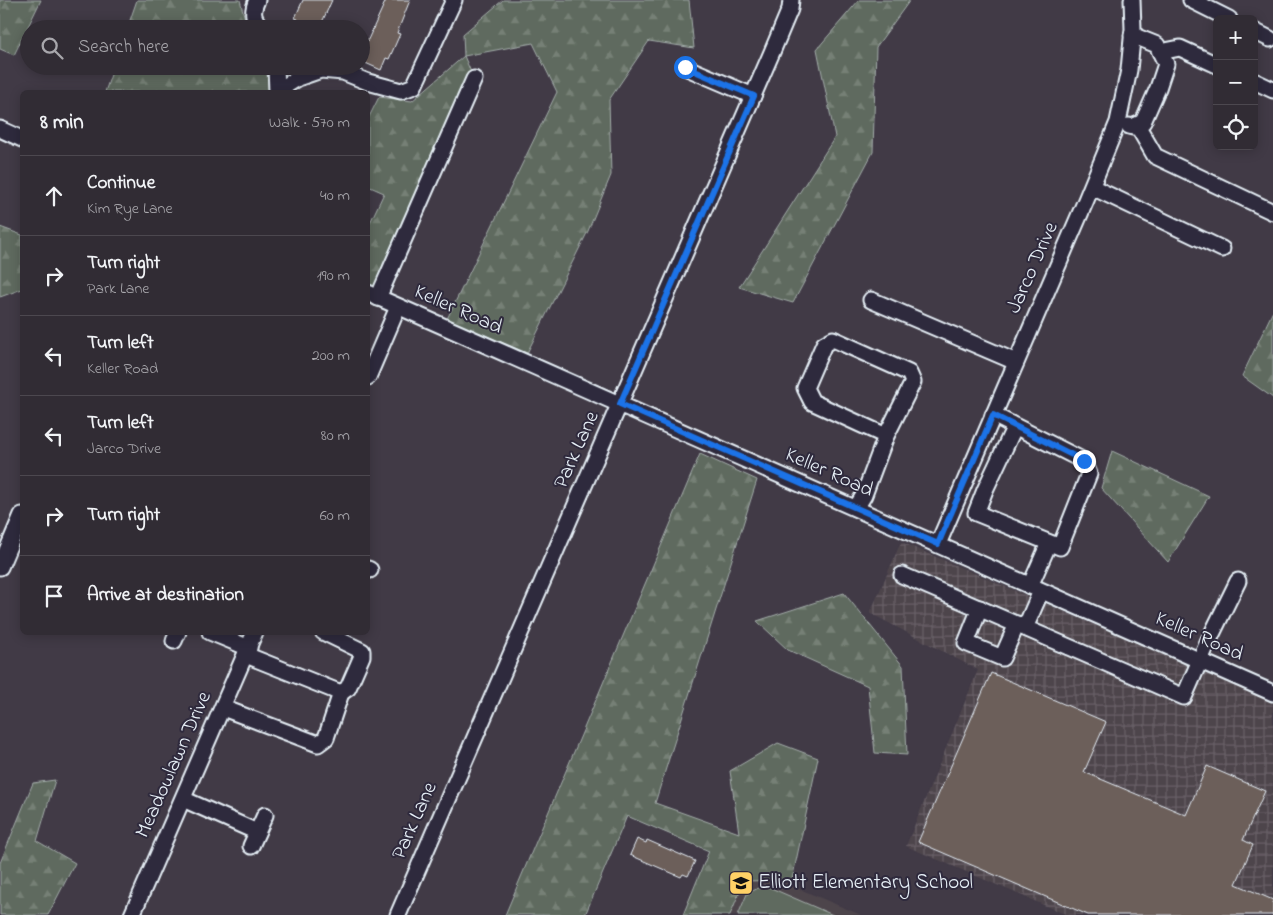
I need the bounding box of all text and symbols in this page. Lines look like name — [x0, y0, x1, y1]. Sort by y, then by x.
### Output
map controls — [1213, 15, 1258, 150]
button: + — [1213, 15, 1258, 60]
search box — [20, 20, 370, 75]
icon: search — [38, 34, 66, 62]
text: Search here — [78, 34, 169, 61]
route start — [674, 56, 697, 79]
button: − — [1213, 60, 1258, 105]
button: locate — [1213, 105, 1258, 150]
text: 8 min — [40, 108, 84, 138]
text: Walk · 570 m — [269, 111, 350, 135]
text: Continue — [87, 170, 155, 197]
icon: ahead — [40, 182, 68, 210]
text: 40 m — [320, 184, 350, 208]
text: Kim Rye Lane — [87, 197, 173, 221]
street label: Jarco Drive — [999, 217, 1067, 319]
text: Turn right — [87, 250, 160, 277]
icon: right — [40, 262, 68, 290]
text: 190 m — [317, 264, 350, 288]
text: Park Lane — [87, 277, 150, 301]
street label: Keller Road — [409, 277, 507, 343]
text: Turn left — [87, 330, 154, 357]
icon: left — [40, 342, 68, 370]
text: 200 m — [312, 344, 350, 368]
text: Keller Road — [87, 357, 158, 381]
street label: Park Lane — [547, 406, 608, 494]
text: Turn left — [87, 410, 154, 437]
icon: left — [40, 422, 68, 450]
text: 80 m — [321, 424, 350, 448]
text: Jarco Drive — [87, 437, 161, 461]
street label: Keller Road — [780, 440, 878, 506]
route end — [1073, 450, 1096, 473]
icon: right — [40, 502, 68, 530]
text: Turn right — [87, 502, 160, 529]
text: 60 m — [320, 504, 350, 528]
icon: arrive — [40, 582, 68, 610]
text: Arrive at destination — [87, 582, 244, 609]
street label: Keller Road — [1150, 604, 1248, 670]
street label: Meadowlawn Drive — [128, 686, 220, 843]
street label: Park Lane — [385, 777, 446, 865]
place label: Elliott Elementary School — [758, 868, 973, 900]
school or university icon: Elliott Elementary School — [728, 870, 754, 896]

